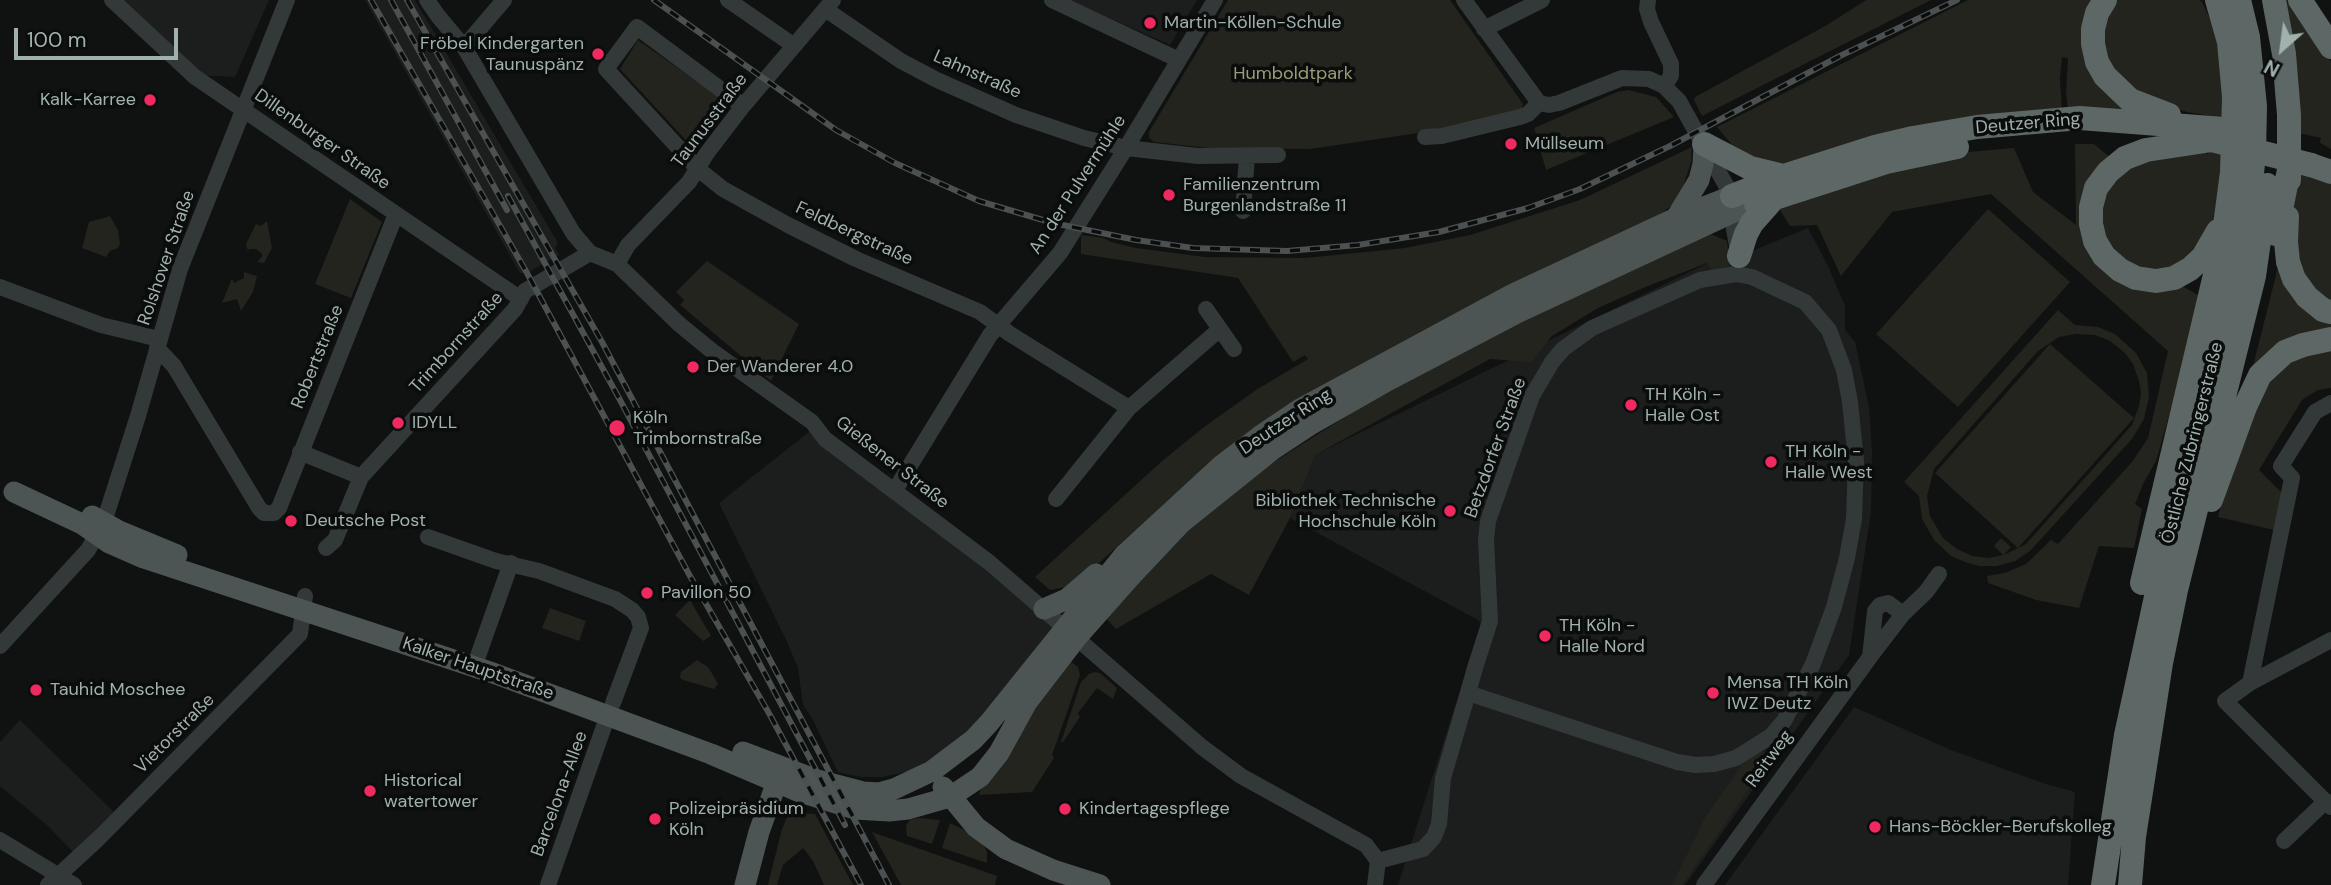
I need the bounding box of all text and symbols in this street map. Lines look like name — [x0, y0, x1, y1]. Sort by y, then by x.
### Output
place label: Martin-Köllen-Schule — [1164, 12, 1342, 34]
scale bar — [18, 14, 182, 58]
north arrow — [2247, 14, 2317, 84]
marker: Martin-Köllen-Schule — [1142, 15, 1158, 31]
text: 100 m — [27, 26, 87, 54]
place label: Fröbel Kindergarten Taunuspänz — [420, 33, 584, 76]
marker: Fröbel Kindergarten Taunuspänz — [590, 46, 606, 62]
street label: Lahnstraße — [930, 46, 1024, 104]
text: N — [2260, 54, 2284, 82]
park label: Humboldtpark — [1233, 63, 1353, 85]
street label: Taunusstraße — [668, 70, 752, 172]
street label: Dillenburger Straße — [250, 85, 394, 195]
place label: Kalk-Karree — [40, 89, 136, 111]
marker: Kalk-Karree — [142, 92, 158, 108]
street label: Deutzer Ring — [1975, 109, 2081, 139]
street label: An der Pulvermühle — [1025, 111, 1131, 259]
place label: Müllseum — [1525, 133, 1604, 155]
marker: Müllseum — [1503, 136, 1519, 152]
place label: Familienzentrum Burgenlandstraße 11 — [1183, 174, 1346, 216]
marker: Familienzentrum Burgenlandstraße 11 — [1161, 187, 1177, 203]
street label: Rolshover Straße — [134, 188, 200, 328]
street label: Feldbergstraße — [792, 197, 916, 271]
street label: Trimbornstraße — [406, 288, 508, 398]
street label: Robertstraße — [287, 302, 349, 412]
street label: Östliche Zubringerstraße — [2158, 340, 2228, 546]
place label: Der Wanderer 4.0 — [707, 356, 853, 378]
marker: Der Wanderer 4.0 — [685, 359, 701, 375]
street label: Betzdorfer Straße — [1461, 375, 1531, 521]
street label: Deutzer Ring — [1236, 384, 1336, 460]
place label: TH Köln - Halle Ost — [1645, 384, 1722, 426]
marker: TH Köln - Halle Ost — [1623, 397, 1639, 413]
place label: Köln Trimbornstraße — [633, 407, 762, 450]
place label: IDYLL — [412, 412, 457, 434]
street label: Gießener Straße — [831, 412, 953, 514]
marker: IDYLL — [390, 415, 406, 431]
marker: Köln Trimbornstraße — [607, 418, 627, 438]
place label: TH Köln - Halle West — [1785, 441, 1873, 484]
marker: TH Köln - Halle West — [1763, 454, 1779, 470]
place label: Bibliothek Technische Hochschule Köln — [1256, 490, 1436, 532]
marker: Bibliothek Technische Hochschule Köln — [1442, 503, 1458, 519]
place label: Deutsche Post — [305, 510, 426, 532]
marker: Deutsche Post — [283, 513, 299, 529]
place label: Pavillon 50 — [661, 582, 751, 604]
marker: Pavillon 50 — [639, 585, 655, 601]
place label: TH Köln - Halle Nord — [1559, 615, 1645, 658]
marker: TH Köln - Halle Nord — [1537, 628, 1553, 644]
street label: Kalker Hauptstraße — [400, 633, 556, 705]
place label: Mensa TH Köln IWZ Deutz — [1727, 672, 1848, 714]
place label: Tauhid Moschee — [50, 679, 186, 701]
marker: Tauhid Moschee — [28, 682, 44, 698]
marker: Mensa TH Köln IWZ Deutz — [1705, 685, 1721, 701]
street label: Vietorstraße — [130, 689, 220, 779]
street label: Reitweg — [1742, 726, 1798, 792]
street label: Barcelona-Allee — [527, 728, 593, 860]
place label: Historical watertower — [384, 770, 478, 812]
marker: Historical watertower — [362, 783, 378, 799]
place label: Polizeipräsidium Köln — [669, 798, 804, 840]
place label: Kindertagespflege — [1079, 798, 1230, 820]
marker: Kindertagespflege — [1057, 801, 1073, 817]
marker: Polizeipräsidium Köln — [647, 811, 663, 827]
place label: Hans-Böckler-Berufskolleg — [1889, 816, 2112, 838]
marker: Hans-Böckler-Berufskolleg — [1867, 819, 1883, 835]

